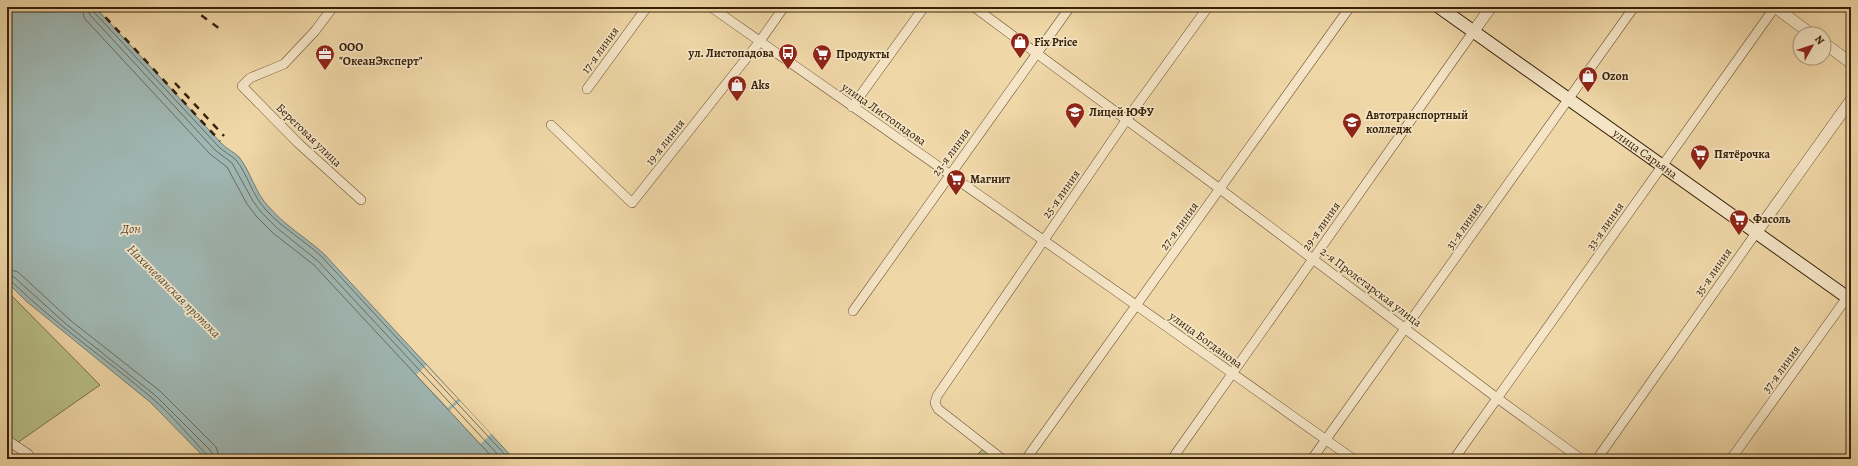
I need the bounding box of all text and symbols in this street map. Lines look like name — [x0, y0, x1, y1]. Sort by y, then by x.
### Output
street label: 17-я линия — [578, 23, 623, 77]
north arrow — [1792, 26, 1832, 66]
shop icon: Fix Price — [1009, 31, 1031, 59]
text: N — [1811, 32, 1828, 48]
place label: Fix Price — [1034, 34, 1078, 50]
place label: ООО "ОкеанЭксперт" — [339, 39, 423, 69]
bus stop icon: ул. Листопадова — [777, 42, 799, 70]
office icon: ООО "ОкеанЭксперт" — [314, 43, 336, 71]
supermarket icon: Продукты — [811, 43, 833, 71]
place label: ул. Листопадова — [688, 45, 774, 61]
place label: Продукты — [836, 46, 889, 62]
shop icon: Ozon — [1577, 65, 1599, 93]
place label: Ozon — [1602, 68, 1629, 84]
shop icon: Aks — [726, 74, 748, 102]
place label: Aks — [750, 77, 770, 93]
street label: улица Листопадова — [838, 78, 930, 149]
street label: Береговая улица — [273, 100, 346, 171]
school or university icon: Лицей ЮФУ — [1064, 101, 1086, 129]
place label: Лицей ЮФУ — [1089, 104, 1155, 120]
place label: Автотранспортный колледж — [1365, 107, 1468, 137]
school or university icon: Автотранспортный колледж — [1341, 111, 1363, 139]
street label: 19-я линия — [642, 115, 688, 169]
street label: 23-я линия — [928, 124, 974, 179]
street label: улица Сарьяна — [1609, 124, 1681, 182]
supermarket icon: Пятёрочка — [1689, 143, 1711, 171]
place label: Пятёрочка — [1714, 146, 1771, 162]
street label: 25-я линия — [1038, 166, 1084, 222]
supermarket icon: Магнит — [945, 168, 967, 196]
place label: Магнит — [970, 171, 1011, 187]
street label: 27-я линия — [1156, 198, 1202, 253]
street label: 29-я линия — [1298, 198, 1344, 254]
street label: 31-я линия — [1442, 199, 1486, 253]
street label: 33-я линия — [1583, 199, 1628, 253]
supermarket icon: Фасоль — [1728, 208, 1750, 236]
place label: Фасоль — [1753, 211, 1791, 227]
water label: Дон — [120, 220, 141, 237]
water label: Нахичеванская протока — [123, 240, 225, 342]
street label: 2-я Пролетарская улица — [1317, 244, 1425, 331]
street label: 35-я линия — [1691, 245, 1736, 299]
street label: улица Богданова — [1165, 307, 1246, 372]
street label: 37-я линия — [1758, 342, 1804, 396]

